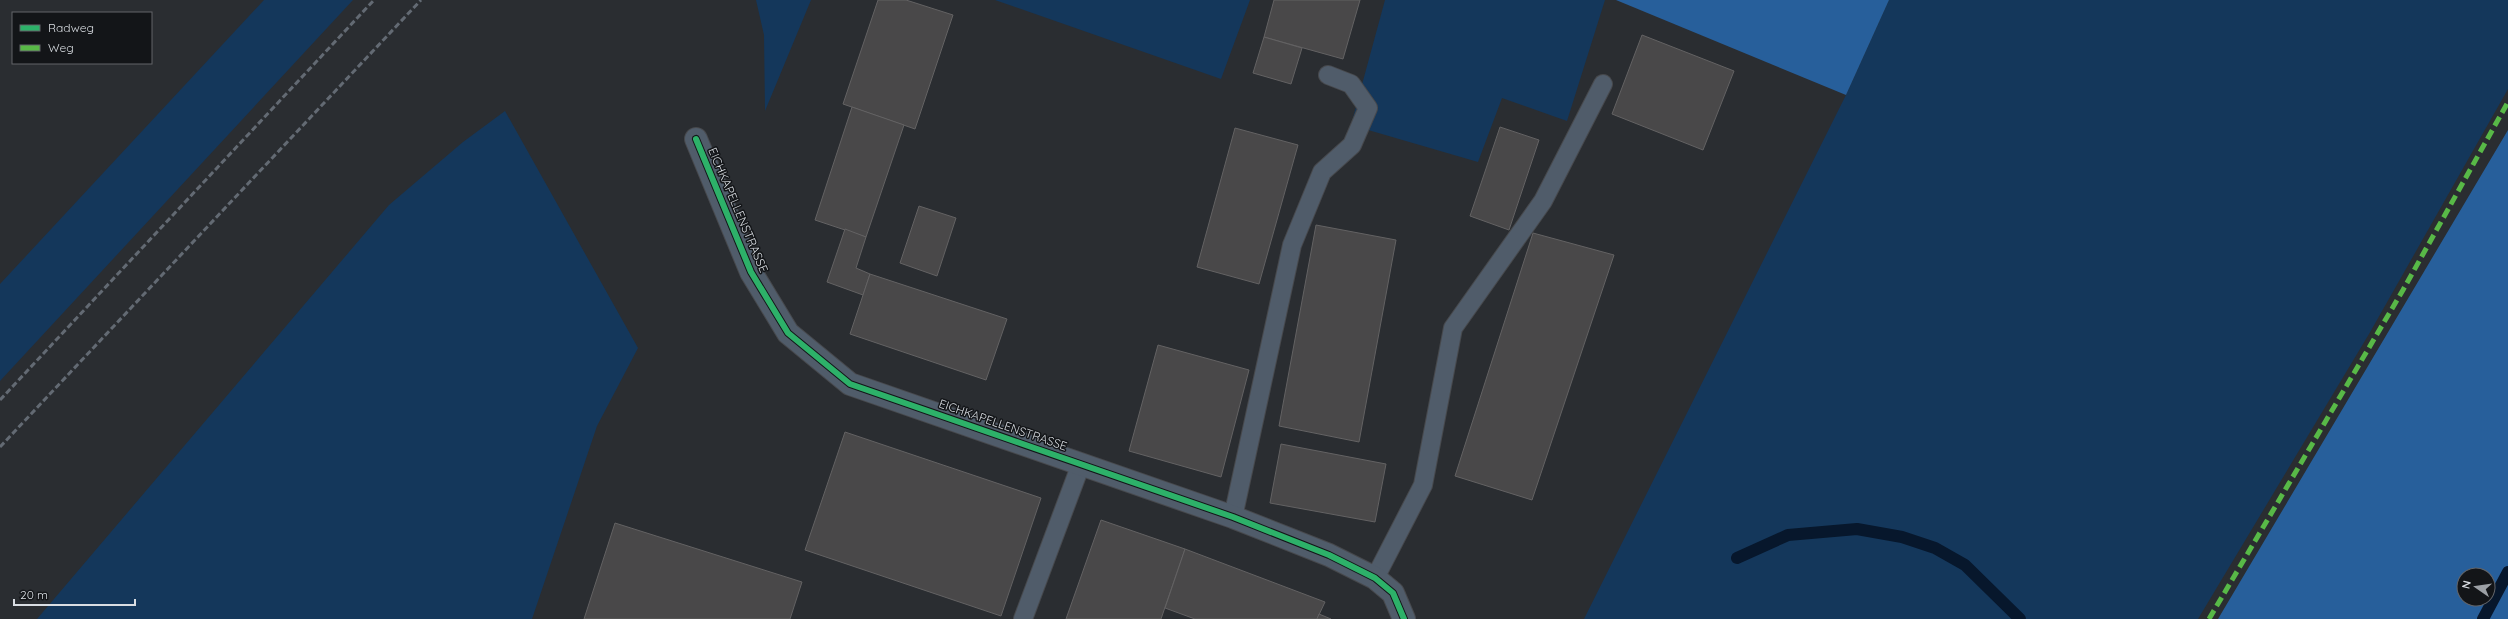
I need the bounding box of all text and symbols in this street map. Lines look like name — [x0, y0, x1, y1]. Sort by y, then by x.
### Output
legend — [12, 12, 152, 64]
text: Radweg — [48, 20, 94, 35]
text: Weg — [48, 40, 74, 55]
street label: EICHKAPELLENSTRASSE — [705, 145, 772, 275]
street label: EICHKAPELLENSTRASSE — [937, 396, 1069, 454]
north arrow — [2456, 567, 2496, 607]
text: N — [2459, 579, 2474, 590]
scale bar — [14, 581, 135, 607]
text: 20 m — [20, 587, 48, 602]

